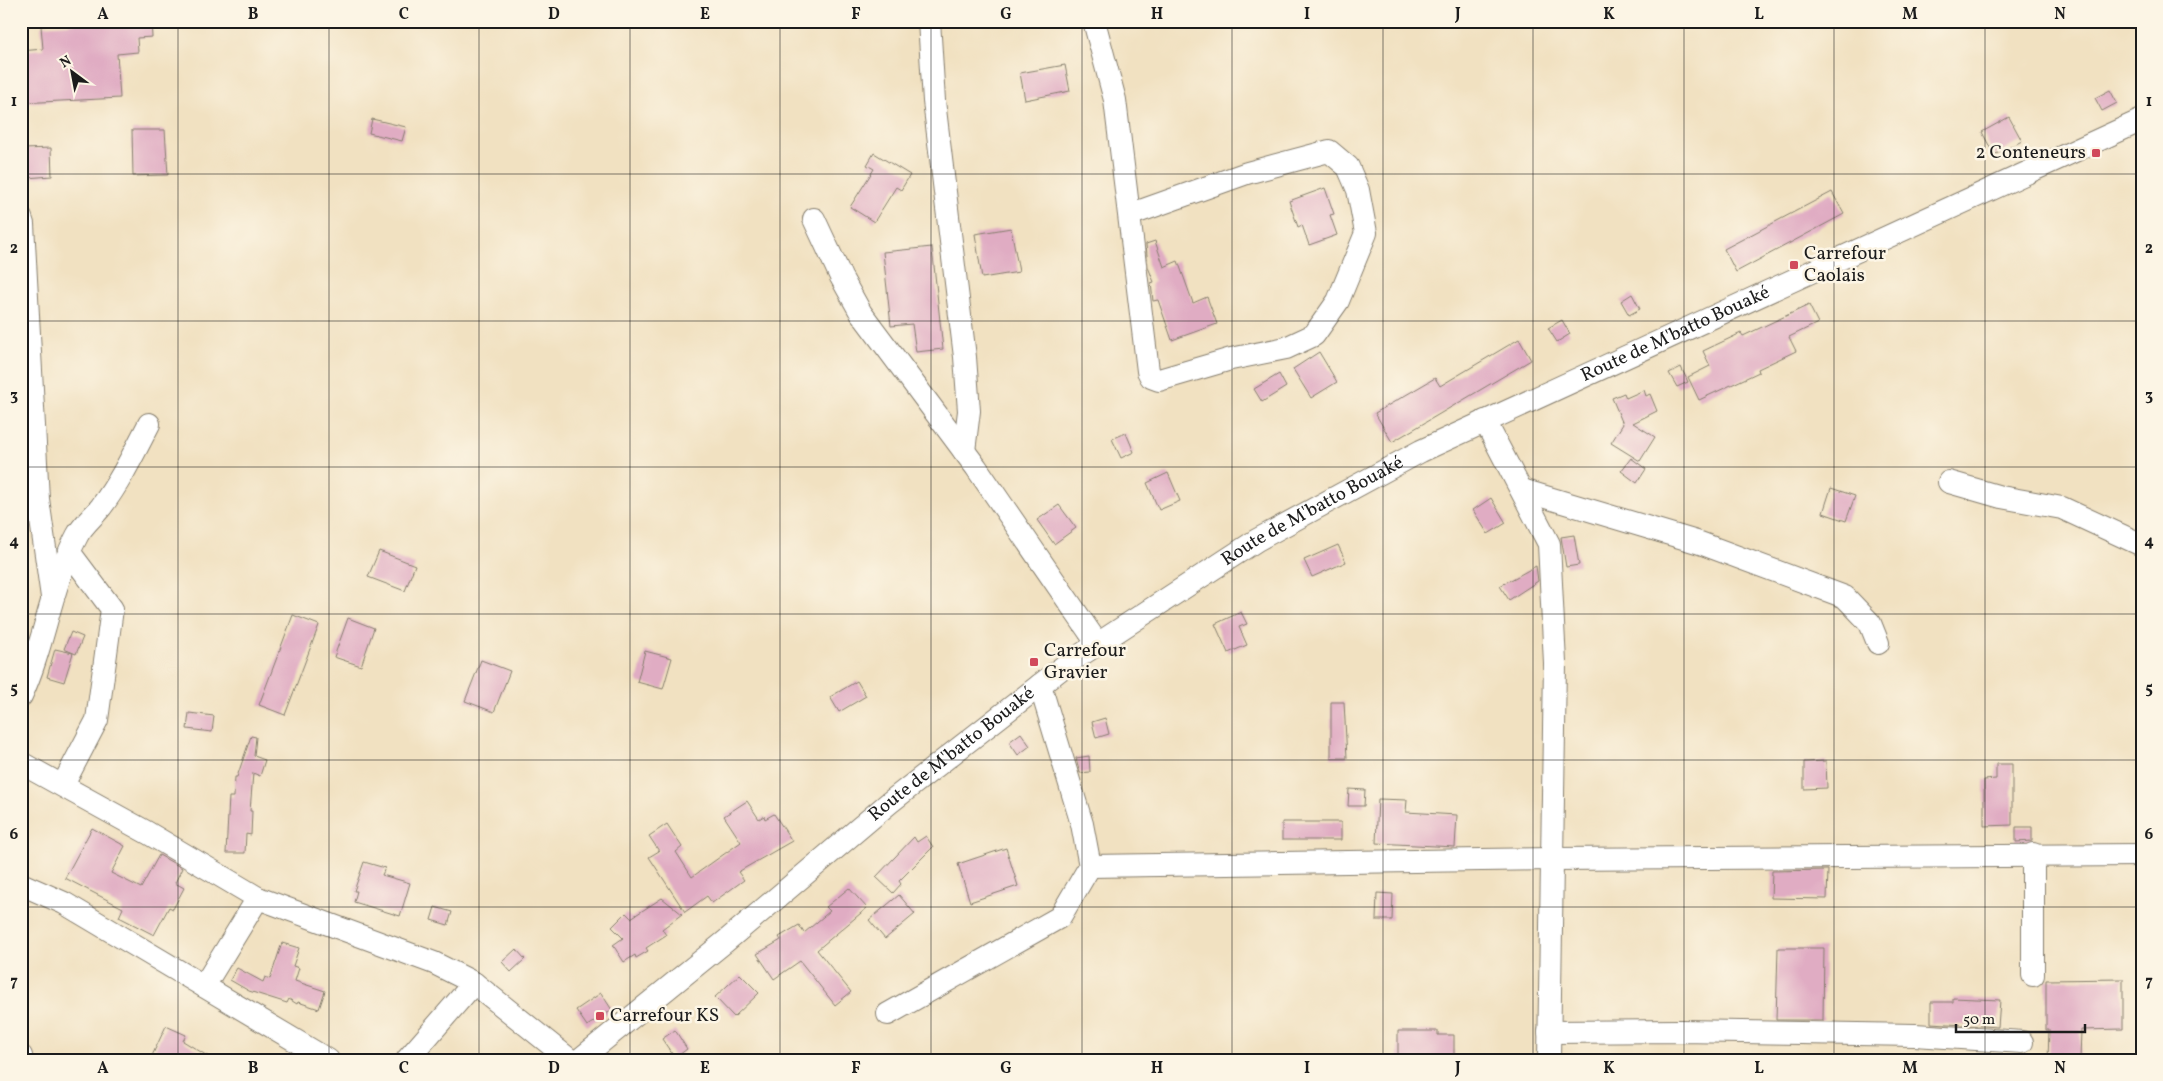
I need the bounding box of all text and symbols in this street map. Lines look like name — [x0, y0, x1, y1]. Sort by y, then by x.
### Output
text: A — [97, 4, 109, 26]
text: B — [248, 4, 259, 26]
text: C — [399, 4, 409, 26]
text: D — [548, 4, 560, 26]
text: E — [700, 4, 710, 26]
text: F — [851, 4, 861, 26]
text: G — [1000, 4, 1012, 26]
text: H — [1151, 4, 1163, 26]
text: I — [1304, 4, 1310, 26]
text: J — [1454, 4, 1461, 26]
text: K — [1603, 4, 1615, 26]
text: L — [1754, 4, 1764, 26]
text: M — [1902, 4, 1918, 26]
text: N — [2054, 4, 2066, 26]
north arrow — [48, 48, 98, 98]
text: N — [57, 51, 75, 73]
text: 1 — [11, 91, 17, 113]
text: 1 — [2146, 91, 2152, 113]
place label: 2 Conteneurs — [1975, 140, 2086, 166]
marker: 2 Conteneurs — [2090, 147, 2102, 159]
text: 2 — [10, 238, 18, 260]
text: 2 — [2145, 238, 2153, 260]
place label: Carrefour Caolais — [1804, 241, 1886, 289]
marker: Carrefour Caolais — [1788, 259, 1800, 271]
street label: Route de M'batto Bouaké — [1577, 280, 1774, 389]
text: 3 — [10, 385, 18, 407]
text: 3 — [2145, 385, 2153, 407]
street label: Route de M'batto Bouaké — [1216, 450, 1408, 573]
text: 4 — [9, 531, 19, 553]
text: 4 — [2144, 531, 2154, 553]
place label: Carrefour Gravier — [1044, 638, 1126, 686]
marker: Carrefour Gravier — [1028, 656, 1040, 668]
text: 5 — [10, 678, 18, 700]
text: 5 — [2145, 678, 2153, 700]
street label: Route de M'batto Bouaké — [863, 681, 1040, 828]
text: 6 — [10, 824, 19, 846]
text: 6 — [2145, 824, 2154, 846]
text: 7 — [10, 971, 18, 993]
text: 7 — [2145, 971, 2153, 993]
scale bar — [1956, 1001, 2084, 1033]
place label: Carrefour KS — [610, 1003, 719, 1029]
marker: Carrefour KS — [594, 1010, 606, 1022]
text: 50 m — [1963, 1010, 1995, 1031]
text: A — [97, 1058, 109, 1080]
text: B — [248, 1058, 259, 1080]
text: C — [399, 1058, 409, 1080]
text: D — [548, 1058, 560, 1080]
text: E — [700, 1058, 710, 1080]
text: F — [851, 1058, 861, 1080]
text: G — [1000, 1058, 1012, 1080]
text: H — [1151, 1058, 1163, 1080]
text: I — [1304, 1058, 1310, 1080]
text: J — [1454, 1058, 1461, 1080]
text: K — [1603, 1058, 1615, 1080]
text: L — [1754, 1058, 1764, 1080]
text: M — [1902, 1058, 1918, 1080]
text: N — [2054, 1058, 2066, 1080]

